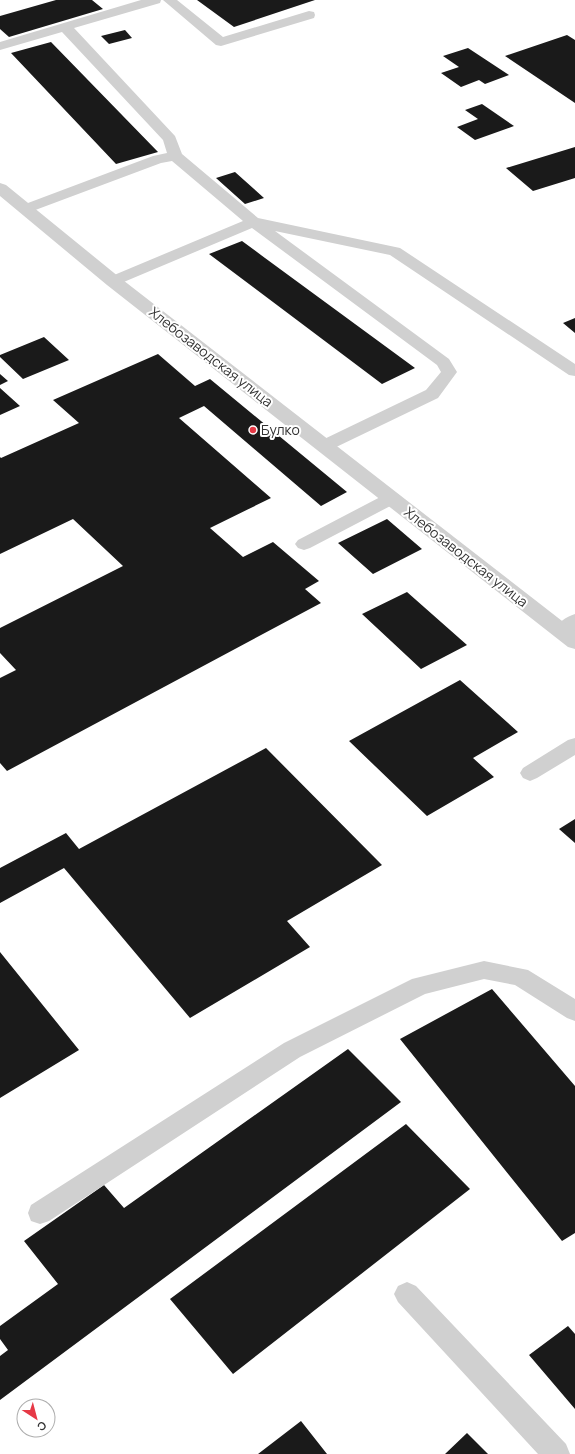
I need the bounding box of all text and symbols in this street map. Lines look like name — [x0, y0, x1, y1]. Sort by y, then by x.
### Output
street label: Хлебозаводская улица — [145, 302, 277, 411]
place label: Булко — [261, 420, 300, 439]
marker: Булко — [248, 425, 258, 435]
street label: Хлебозаводская улица — [400, 502, 532, 611]
north arrow — [16, 1398, 56, 1438]
text: С — [34, 1418, 50, 1435]

